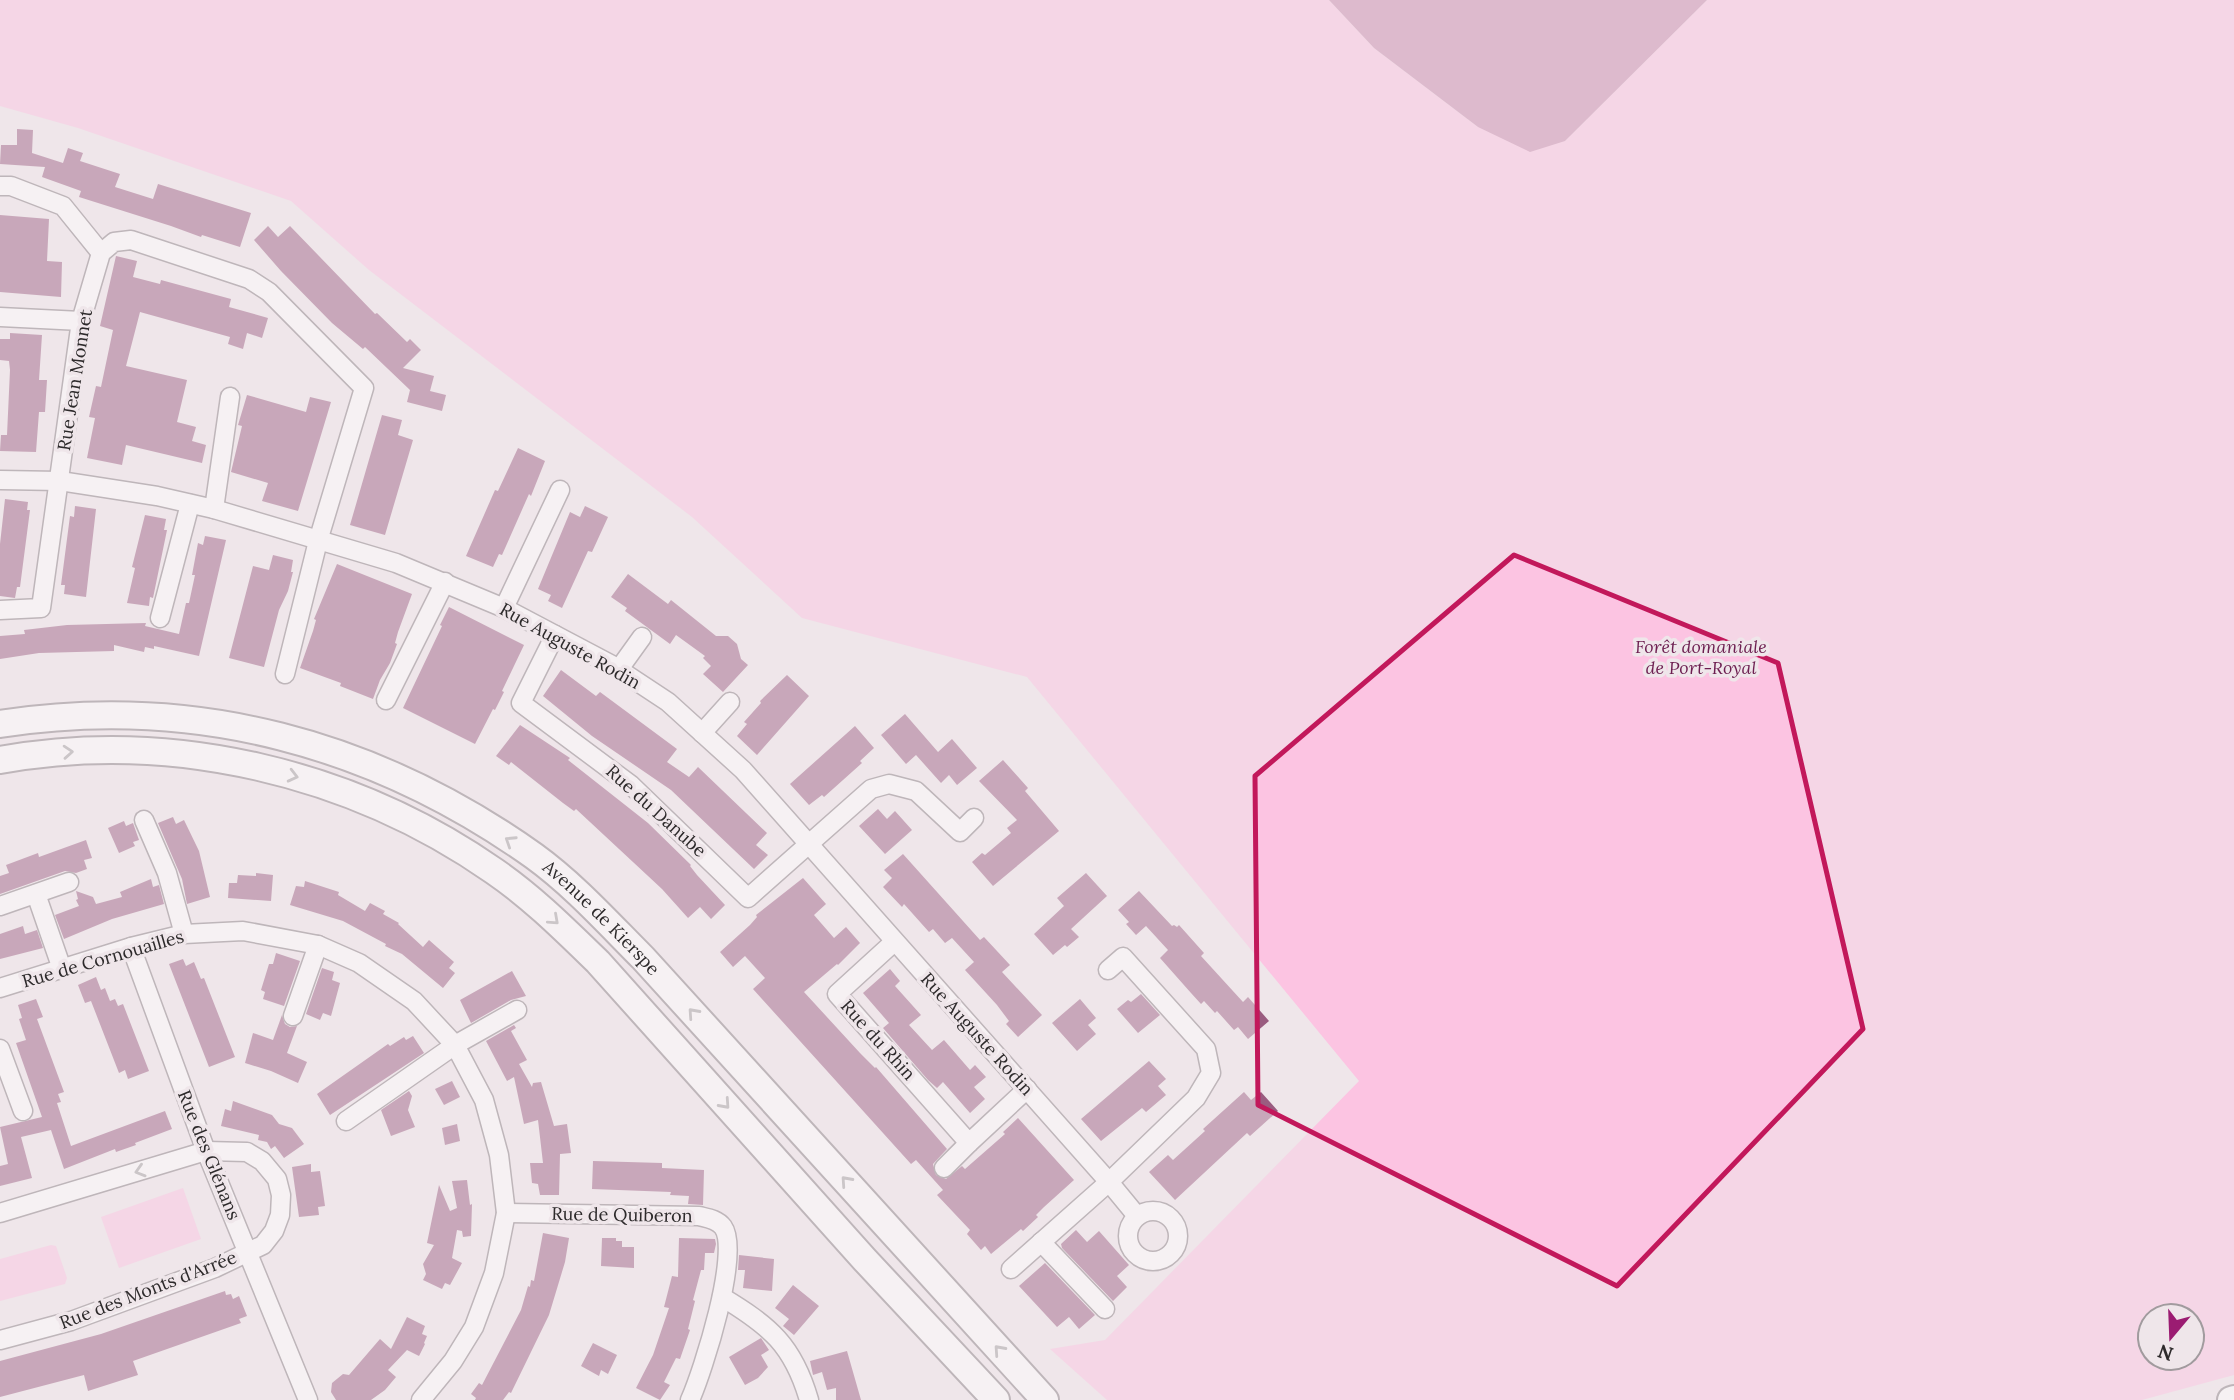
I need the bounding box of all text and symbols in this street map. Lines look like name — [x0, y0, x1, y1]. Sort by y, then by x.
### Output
street label: Rue Jean Monnet — [52, 307, 97, 452]
street label: Rue Auguste Rodin — [496, 597, 645, 694]
park label: Forêt domaniale de Port-Royal — [1635, 635, 1767, 679]
one-way arrow — [62, 745, 73, 760]
street label: Rue du Danube — [601, 759, 712, 862]
one-way arrow — [286, 768, 298, 782]
one-way arrow — [505, 837, 518, 849]
street label: Avenue de Kierspe — [537, 854, 665, 980]
one-way arrow — [546, 912, 559, 924]
street label: Rue de Cornouailles — [19, 924, 186, 993]
street label: Rue Auguste Rodin — [916, 967, 1039, 1100]
street label: Rue du Rhin — [836, 994, 921, 1085]
one-way arrow — [689, 1008, 701, 1021]
street label: Rue des Glénans — [173, 1087, 246, 1223]
one-way arrow — [717, 1096, 730, 1109]
one-way arrow — [135, 1162, 147, 1177]
one-way arrow — [842, 1176, 855, 1189]
street label: Rue de Quiberon — [551, 1202, 693, 1227]
street label: Rue des Monts d'Arrée — [56, 1245, 240, 1334]
north arrow — [2136, 1302, 2206, 1372]
text: N — [2154, 1339, 2176, 1367]
one-way arrow — [995, 1345, 1008, 1358]

